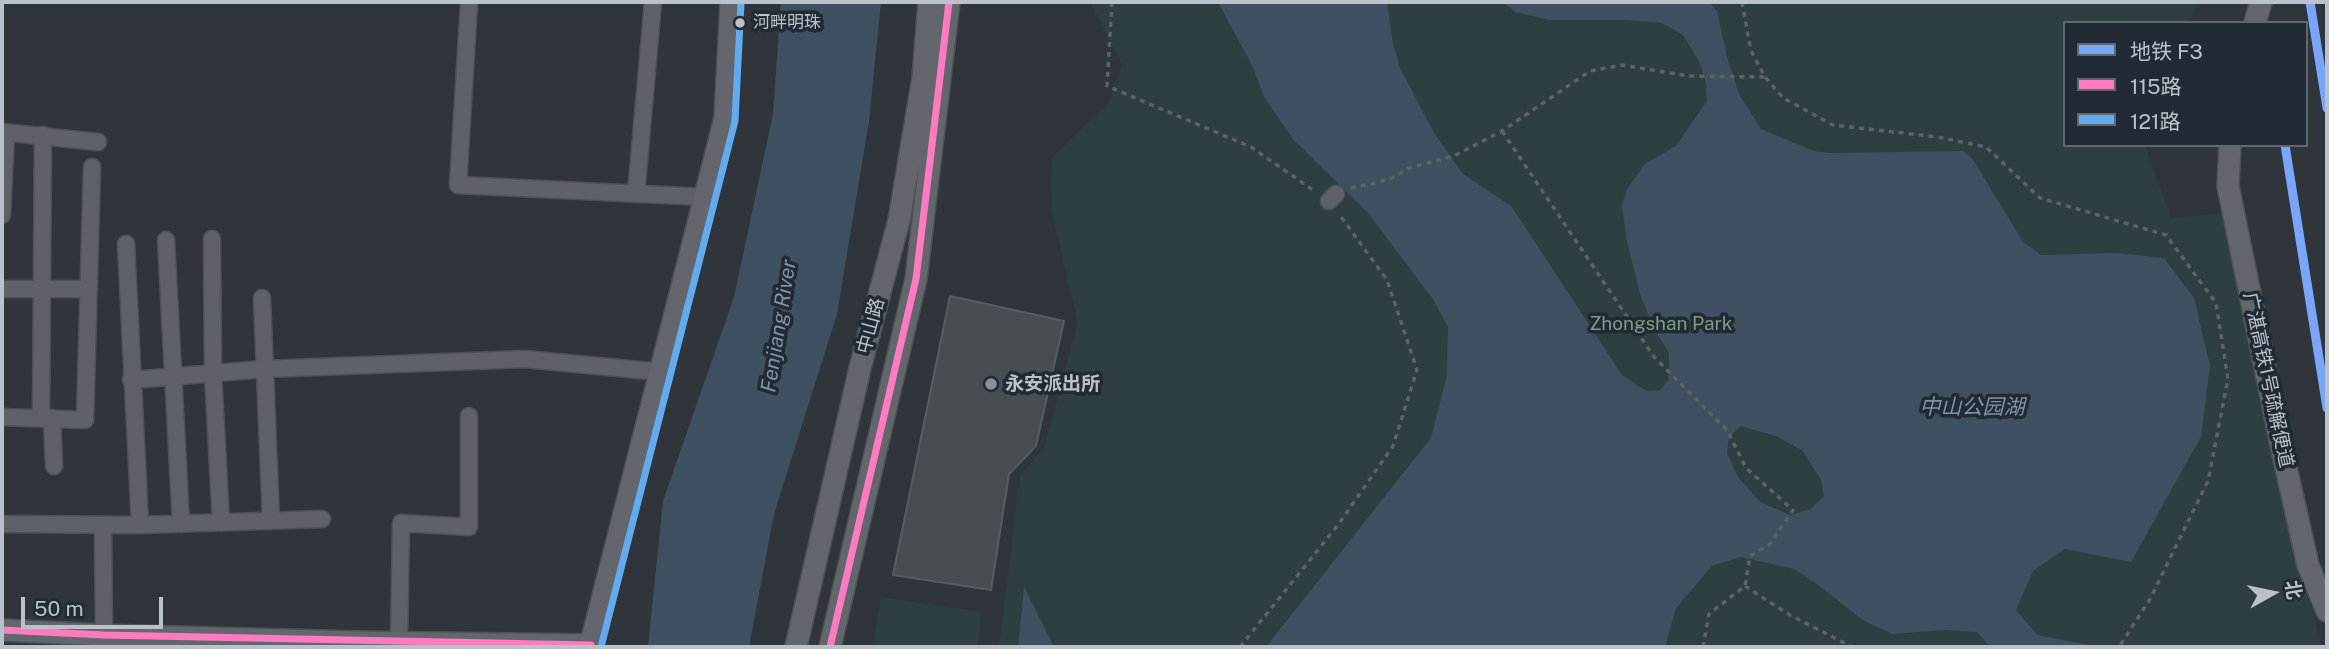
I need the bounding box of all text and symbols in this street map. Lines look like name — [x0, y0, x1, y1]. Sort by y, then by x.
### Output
place label: 河畔明珠 — [753, 13, 821, 33]
marker: 河畔明珠 — [733, 16, 747, 30]
legend — [2063, 21, 2308, 147]
text: 地铁 F3 — [2130, 39, 2203, 64]
text: 115路 — [2130, 74, 2182, 99]
text: 121路 — [2130, 109, 2181, 134]
water label: Fenjiang River — [756, 258, 802, 394]
street label: 广湛高铁1号疏解便道 — [2238, 290, 2298, 470]
street label: 中山路 — [853, 296, 889, 356]
park label: Zhongshan Park — [1589, 313, 1733, 335]
place label: 永安派出所 — [1005, 373, 1100, 395]
marker: 永安派出所 — [983, 376, 999, 392]
water label: 中山公园湖 — [1920, 395, 2024, 421]
north arrow — [2238, 558, 2308, 628]
text: 北 — [2281, 579, 2306, 601]
scale bar — [24, 582, 166, 626]
text: 50 m — [34, 596, 84, 621]

